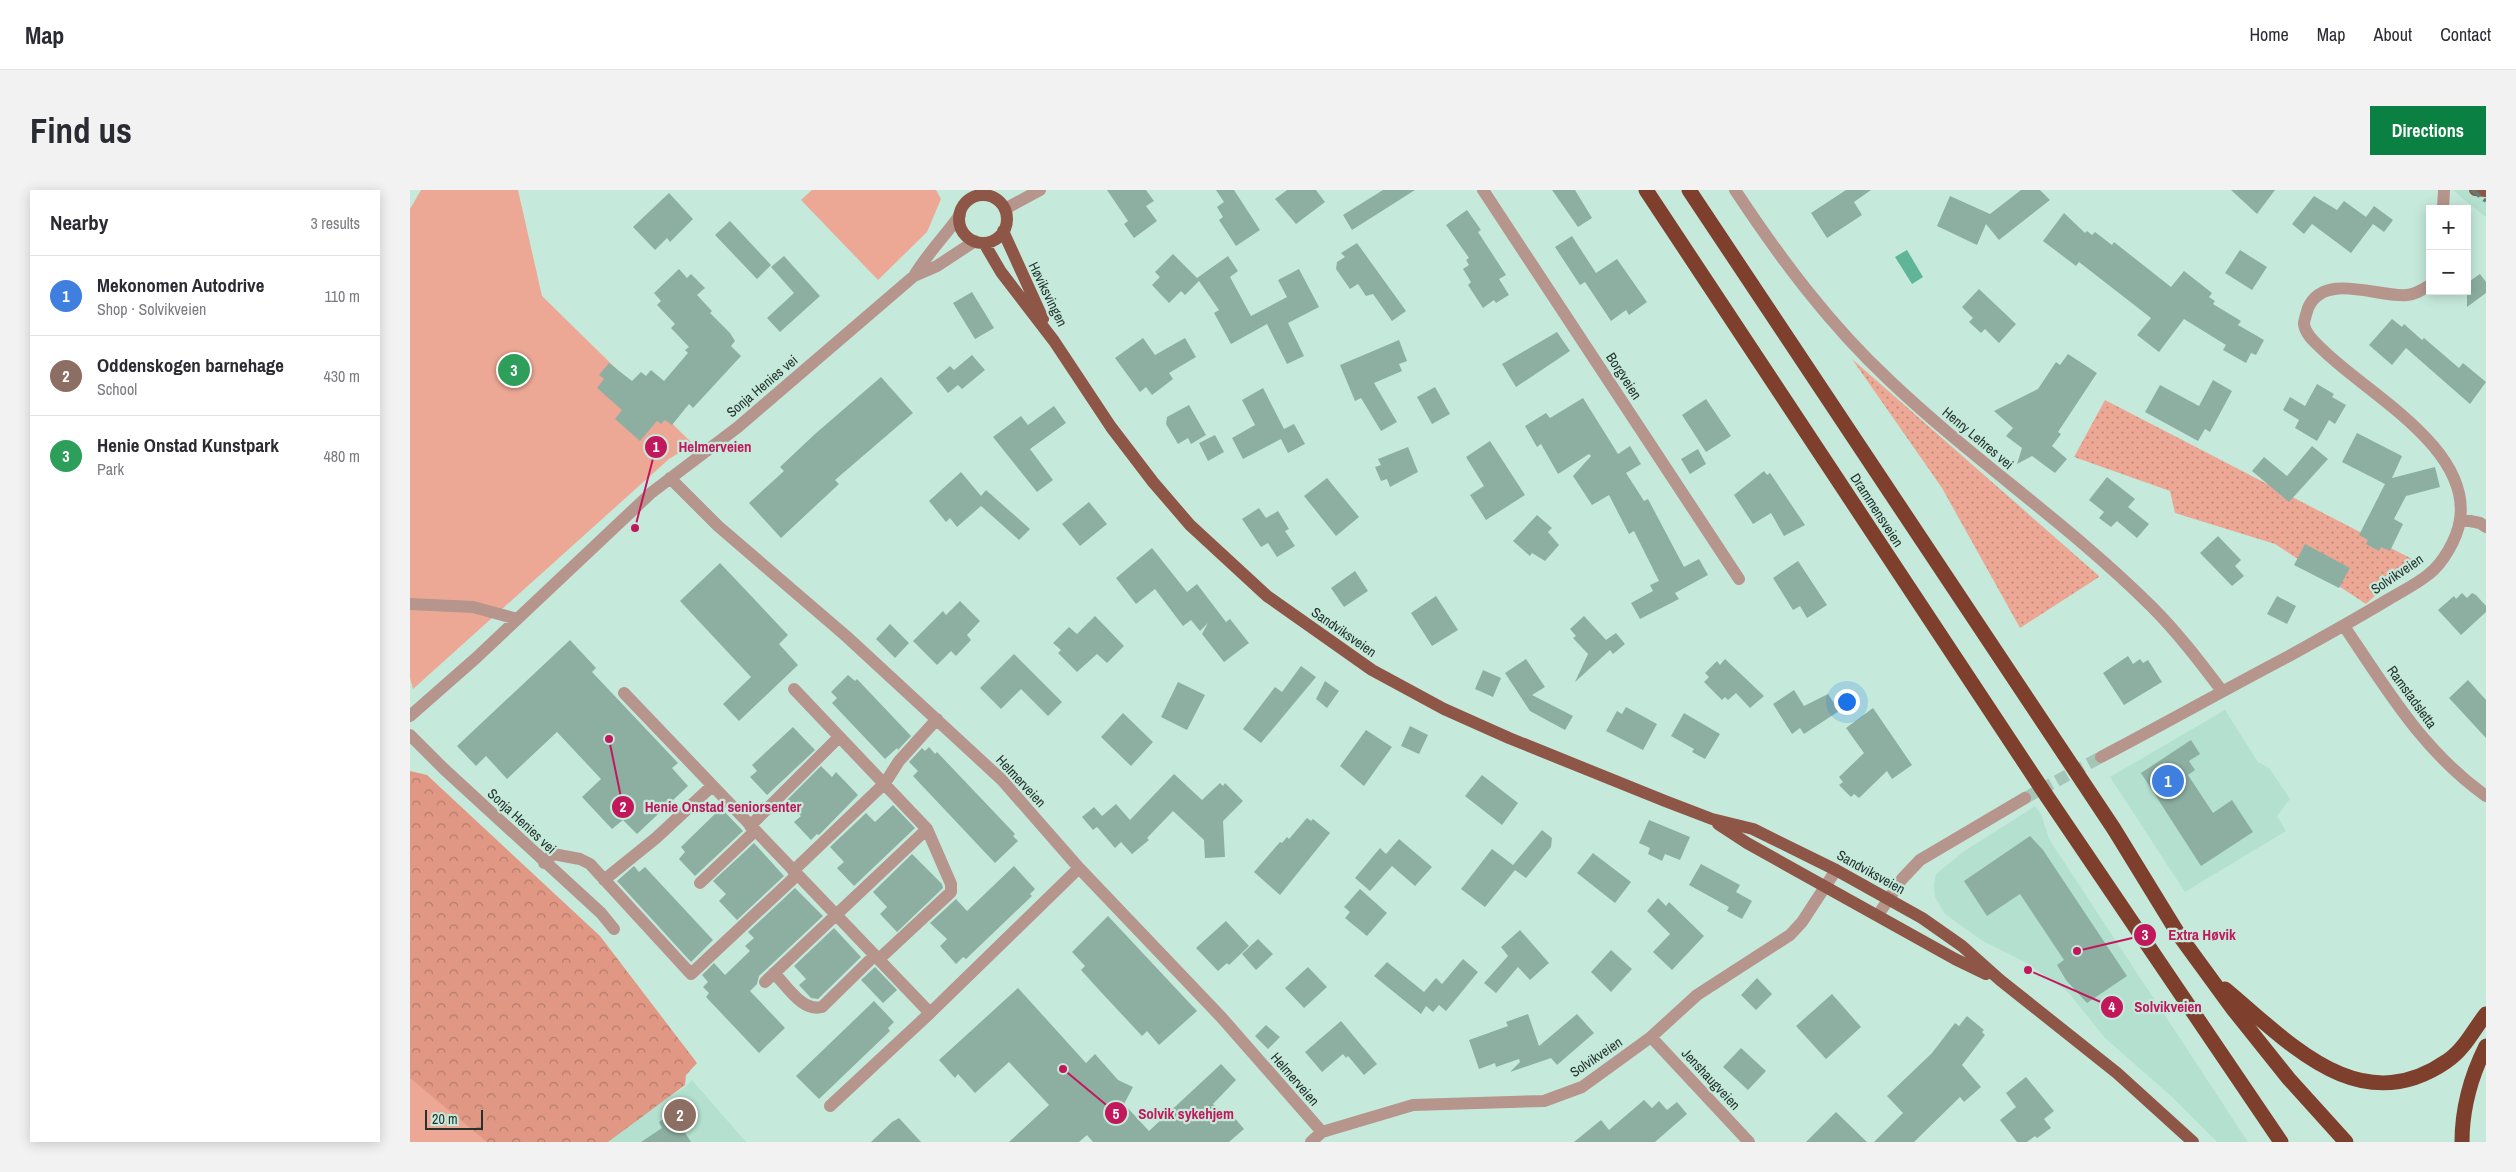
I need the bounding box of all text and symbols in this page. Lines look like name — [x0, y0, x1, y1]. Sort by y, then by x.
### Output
text: Map — [25, 19, 64, 51]
text: Home — [2249, 22, 2289, 47]
text: Map — [2317, 22, 2346, 47]
text: About — [2374, 22, 2412, 47]
text: Contact — [2440, 22, 2491, 47]
button: Directions — [2370, 106, 2486, 155]
text: Find us — [30, 107, 132, 154]
map controls — [2426, 205, 2471, 295]
button: + — [2426, 205, 2471, 250]
text: Nearby — [50, 208, 108, 237]
text: 3 results — [310, 212, 360, 234]
button: − — [2426, 250, 2471, 295]
street label: Høviksvingen — [1025, 259, 1071, 329]
text: Mekonomen Autodrive — [97, 272, 264, 298]
text: 1 — [62, 285, 70, 307]
text: 110 m — [324, 285, 360, 307]
text: Shop · Solvikveien — [97, 298, 206, 320]
street label: Borgveien — [1602, 349, 1646, 403]
pin: 3 — [498, 351, 530, 389]
street label: Sonja Henies vei — [723, 351, 801, 421]
text: Oddenskogen barnehage — [97, 352, 284, 378]
text: 2 — [62, 365, 70, 387]
text: 430 m — [324, 365, 360, 387]
text: School — [97, 378, 137, 400]
street label: Henry Lehres vei — [1939, 403, 2017, 473]
text: Henie Onstad Kunstpark — [97, 432, 279, 458]
callout: Helmerveien — [643, 432, 761, 462]
text: 1 — [653, 436, 660, 457]
text: Helmerveien — [678, 436, 752, 457]
text: 3 — [62, 445, 70, 467]
text: 480 m — [324, 445, 360, 467]
text: Park — [97, 458, 124, 480]
street label: Drammensveien — [1847, 470, 1907, 550]
street label: Solvikveien — [2367, 550, 2427, 598]
street label: Sandviksveien — [1308, 603, 1380, 661]
street label: Ramstadsletta — [2383, 662, 2441, 732]
your location — [1834, 689, 1860, 715]
street label: Helmerveien — [992, 751, 1050, 811]
pin: 1 — [2152, 762, 2184, 800]
street label: Sonja Henies vei — [484, 785, 560, 857]
callout: Henie Onstad seniorsenter — [610, 792, 812, 822]
text: 2 — [620, 796, 627, 817]
text: Henie Onstad seniorsenter — [645, 796, 801, 817]
street label: Sandviksveien — [1834, 846, 1908, 898]
callout: Extra Høvik — [2133, 920, 2246, 950]
text: 3 — [2142, 924, 2149, 945]
text: Extra Høvik — [2168, 924, 2236, 945]
callout: Solvikveien — [2099, 992, 2212, 1022]
text: 4 — [2109, 996, 2116, 1017]
text: Solvikveien — [2134, 996, 2202, 1017]
street label: Solvikveien — [1566, 1033, 1626, 1081]
street label: Jenshaugveien — [1678, 1044, 1744, 1114]
street label: Helmerveien — [1267, 1049, 1323, 1109]
pin: 2 — [664, 1096, 696, 1134]
callout: Solvik sykehjem — [1103, 1098, 1244, 1128]
text: 5 — [1113, 1103, 1120, 1124]
text: Solvik sykehjem — [1138, 1103, 1234, 1124]
scale bar — [425, 1107, 482, 1130]
text: 20 m — [432, 1110, 458, 1128]

